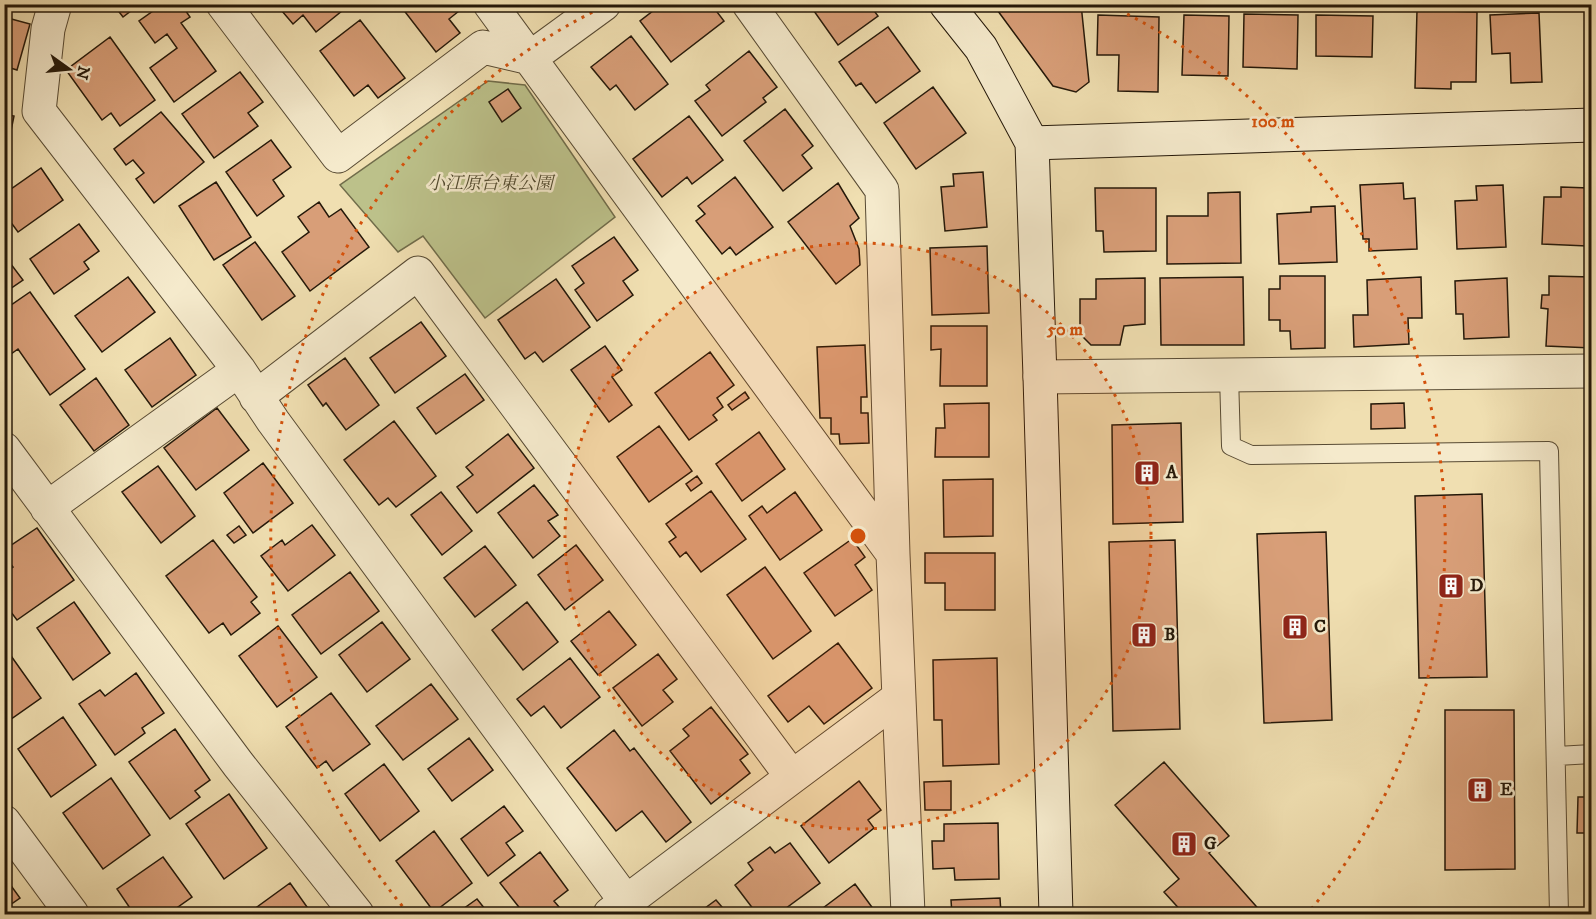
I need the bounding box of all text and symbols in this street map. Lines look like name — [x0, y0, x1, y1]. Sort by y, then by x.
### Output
north arrow — [39, 39, 99, 99]
text: N — [71, 64, 94, 82]
text: 100 m — [1251, 111, 1295, 133]
park label: 小江原台東公園 — [427, 173, 556, 195]
text: 50 m — [1046, 319, 1083, 341]
building icon: A — [1132, 458, 1162, 488]
place label: A — [1165, 462, 1178, 484]
centre of rings — [848, 526, 868, 546]
building icon: D — [1436, 571, 1466, 601]
place label: D — [1470, 575, 1483, 597]
building icon: C — [1280, 612, 1310, 642]
place label: C — [1314, 616, 1326, 638]
building icon: B — [1129, 620, 1159, 650]
place label: B — [1164, 624, 1175, 646]
building icon: E — [1465, 775, 1495, 805]
place label: E — [1500, 779, 1513, 801]
building icon: G — [1169, 829, 1199, 859]
place label: G — [1204, 833, 1217, 855]

